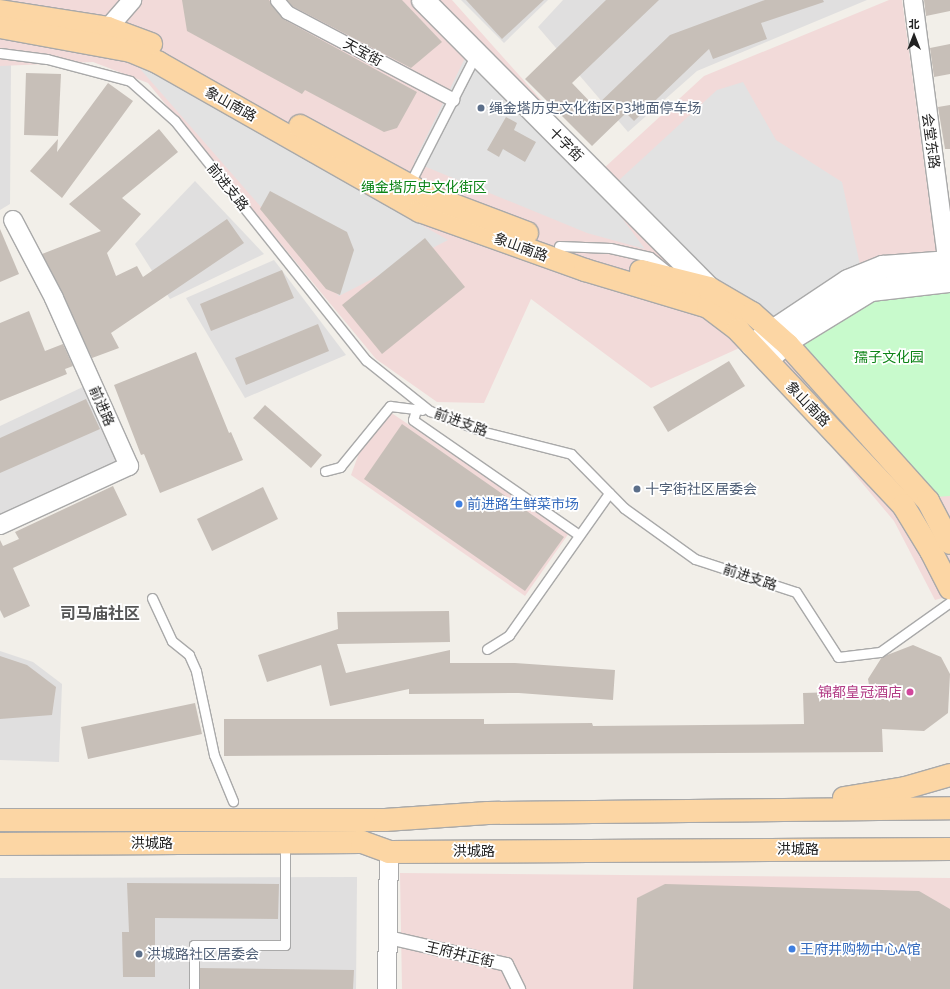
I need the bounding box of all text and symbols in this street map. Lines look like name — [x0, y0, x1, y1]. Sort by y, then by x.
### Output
north arrow — [894, 16, 934, 56]
text: 北 — [909, 16, 920, 31]
street label: 天宝街 — [341, 35, 385, 69]
street label: 象山南路 — [202, 83, 260, 125]
place label: 绳金塔历史文化街区P3地面停车场 — [489, 100, 701, 116]
marker: 绳金塔历史文化街区P3地面停车场 — [476, 103, 486, 113]
street label: 会堂东路 — [919, 112, 943, 170]
street label: 十字街 — [545, 123, 587, 165]
street label: 前进支路 — [204, 160, 252, 214]
park label: 绳金塔历史文化街区 — [361, 179, 487, 195]
street label: 象山南路 — [492, 230, 550, 264]
park label: 孺子文化园 — [854, 349, 924, 365]
street label: 象山南路 — [783, 378, 833, 430]
street label: 前进路 — [86, 383, 118, 429]
street label: 前进支路 — [432, 405, 490, 439]
place label: 十字街社区居委会 — [645, 481, 757, 497]
marker: 十字街社区居委会 — [632, 484, 642, 494]
place label: 前进路生鲜菜市场 — [467, 496, 579, 512]
marker: 前进路生鲜菜市场 — [454, 499, 464, 509]
street label: 前进支路 — [721, 560, 779, 594]
district label: 司马庙社区 — [60, 603, 140, 623]
place label: 锦都皇冠酒店 — [818, 684, 902, 700]
marker: 锦都皇冠酒店 — [905, 687, 915, 697]
street label: 洪城路 — [131, 835, 173, 851]
street label: 洪城路 — [777, 841, 819, 857]
street label: 洪城路 — [453, 843, 495, 859]
street label: 王府井正街 — [424, 938, 496, 970]
place label: 王府井购物中心A馆 — [800, 941, 921, 957]
marker: 王府井购物中心A馆 — [787, 944, 797, 954]
place label: 洪城路社区居委会 — [147, 946, 259, 962]
marker: 洪城路社区居委会 — [134, 949, 144, 959]

